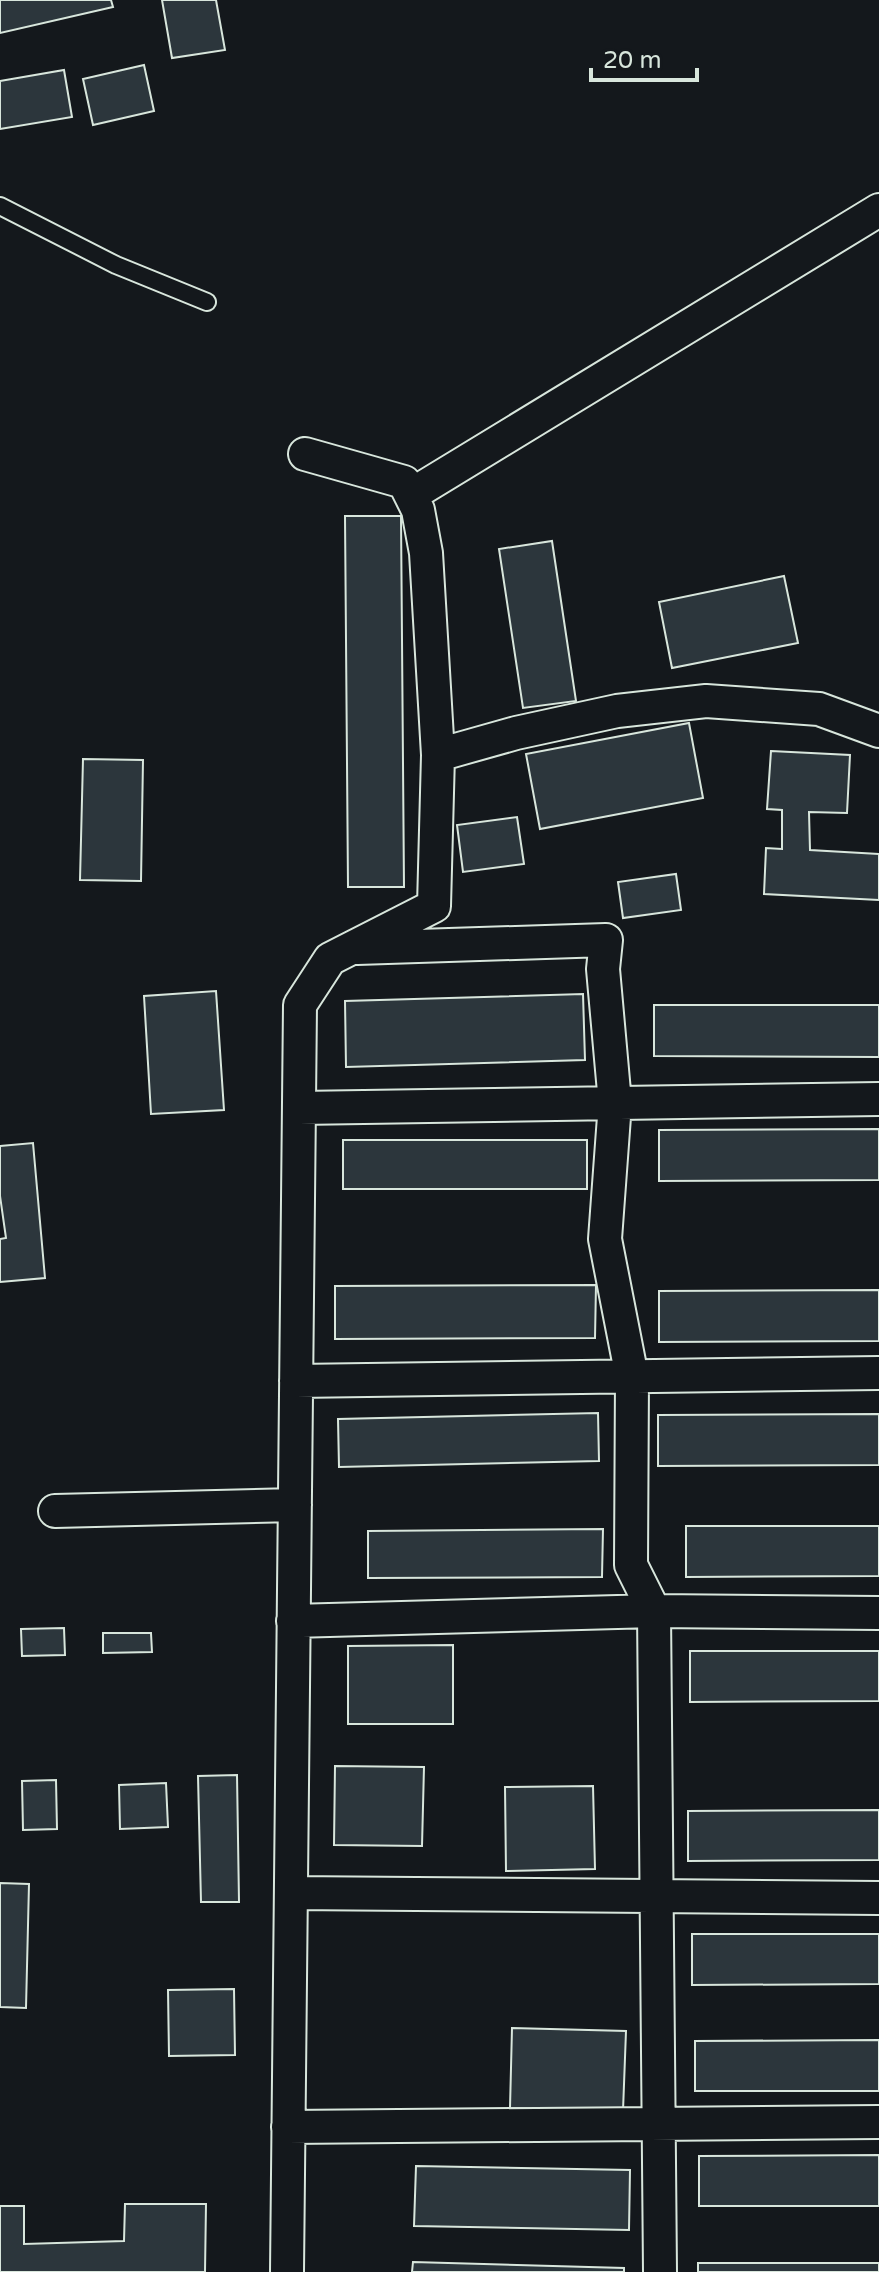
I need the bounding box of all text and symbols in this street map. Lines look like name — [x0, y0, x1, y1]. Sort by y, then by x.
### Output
scale bar — [591, 32, 697, 82]
text: 20 m — [603, 46, 661, 75]

